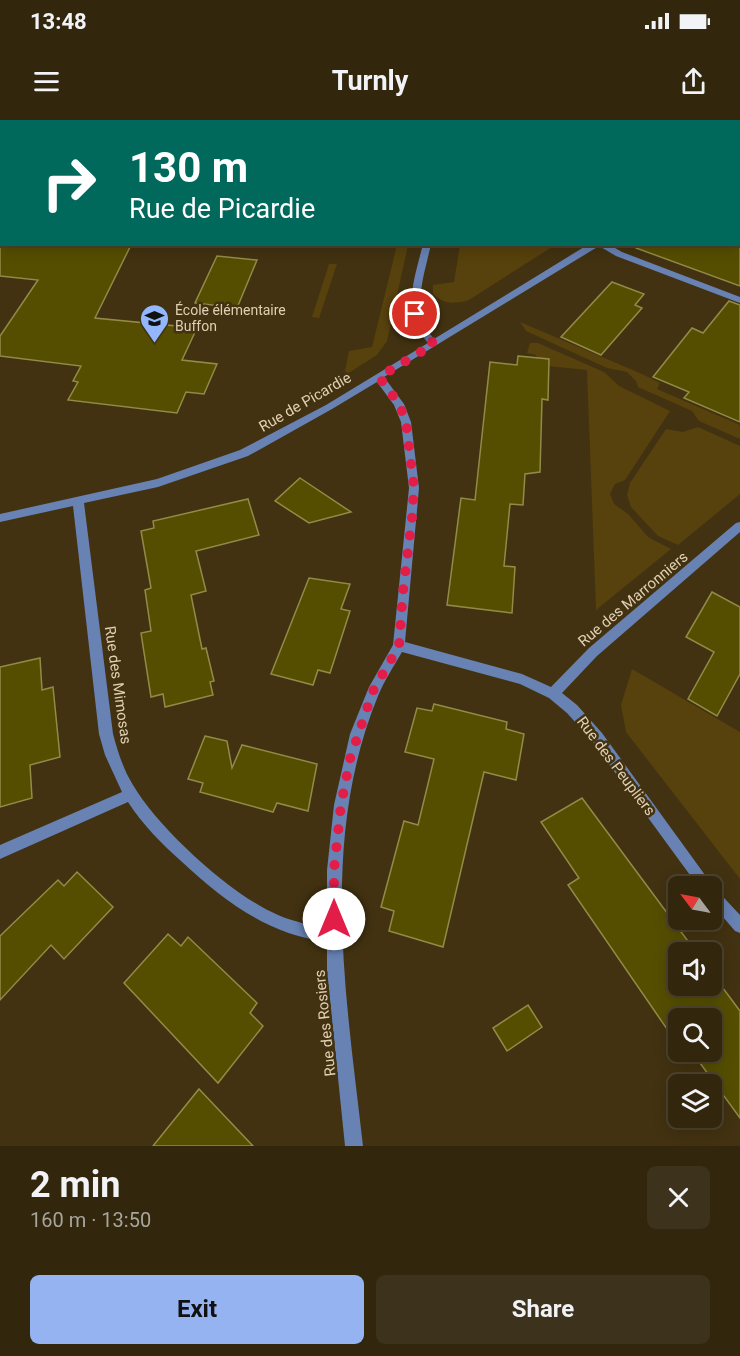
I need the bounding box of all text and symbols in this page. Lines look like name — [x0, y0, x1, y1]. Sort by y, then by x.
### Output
text: 13:48 — [30, 9, 87, 34]
icon: menu — [30, 65, 63, 98]
text: Turnly — [332, 65, 408, 97]
icon: share — [677, 65, 710, 98]
text: 130 m — [129, 143, 248, 192]
icon: right — [30, 144, 108, 222]
text: Rue de Picardie — [129, 193, 315, 225]
pin — [389, 288, 440, 339]
icon: arrive — [398, 297, 431, 330]
place label: École élémentaire Buffon — [175, 301, 286, 334]
school or university icon: École élémentaire Buffon — [138, 302, 170, 344]
street label: Rue de Picardie — [256, 368, 354, 436]
street label: Rue des Marronniers — [574, 548, 692, 650]
street label: Rue des Mimosas — [101, 625, 135, 745]
street label: Rue des Peupliers — [573, 713, 659, 819]
north arrow — [668, 876, 722, 930]
map controls — [668, 876, 722, 1128]
position arrow — [302, 887, 366, 951]
button: sound — [668, 942, 722, 996]
street label: Rue des Rosiers — [310, 969, 340, 1077]
button: search — [668, 1008, 722, 1062]
button: layers — [668, 1074, 722, 1128]
text: 2 min — [30, 1164, 121, 1206]
button: close — [647, 1166, 710, 1229]
text: 160 m · 13:50 — [30, 1208, 151, 1232]
button: Exit — [30, 1275, 364, 1344]
button: Share — [376, 1275, 710, 1344]

